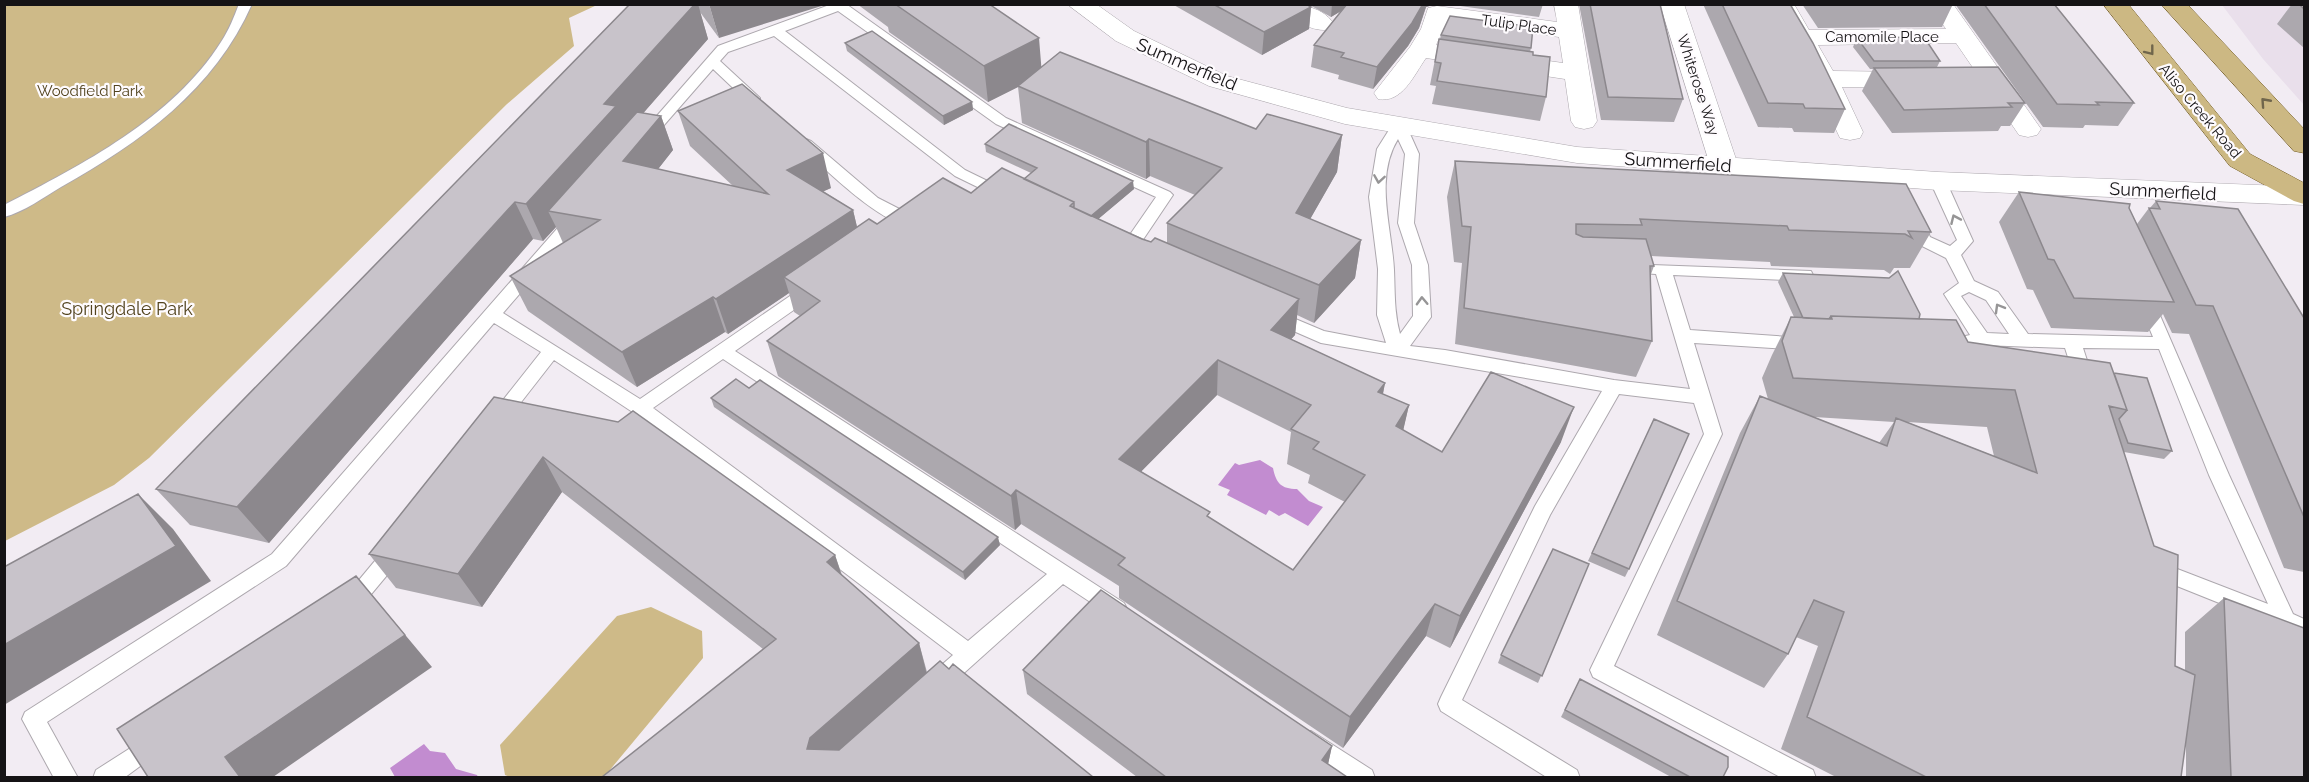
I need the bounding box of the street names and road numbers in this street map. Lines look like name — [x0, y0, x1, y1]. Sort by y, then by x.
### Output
street label: Tulip Place — [1480, 11, 1558, 39]
street label: Camomile Place — [1825, 28, 1939, 46]
street label: Whiterose Way — [1673, 32, 1723, 138]
street label: Summerfield — [1133, 33, 1241, 95]
street label: Aliso Creek Road — [2155, 60, 2245, 162]
street label: Summerfield — [1624, 148, 1732, 176]
street label: Summerfield — [2109, 178, 2217, 204]

